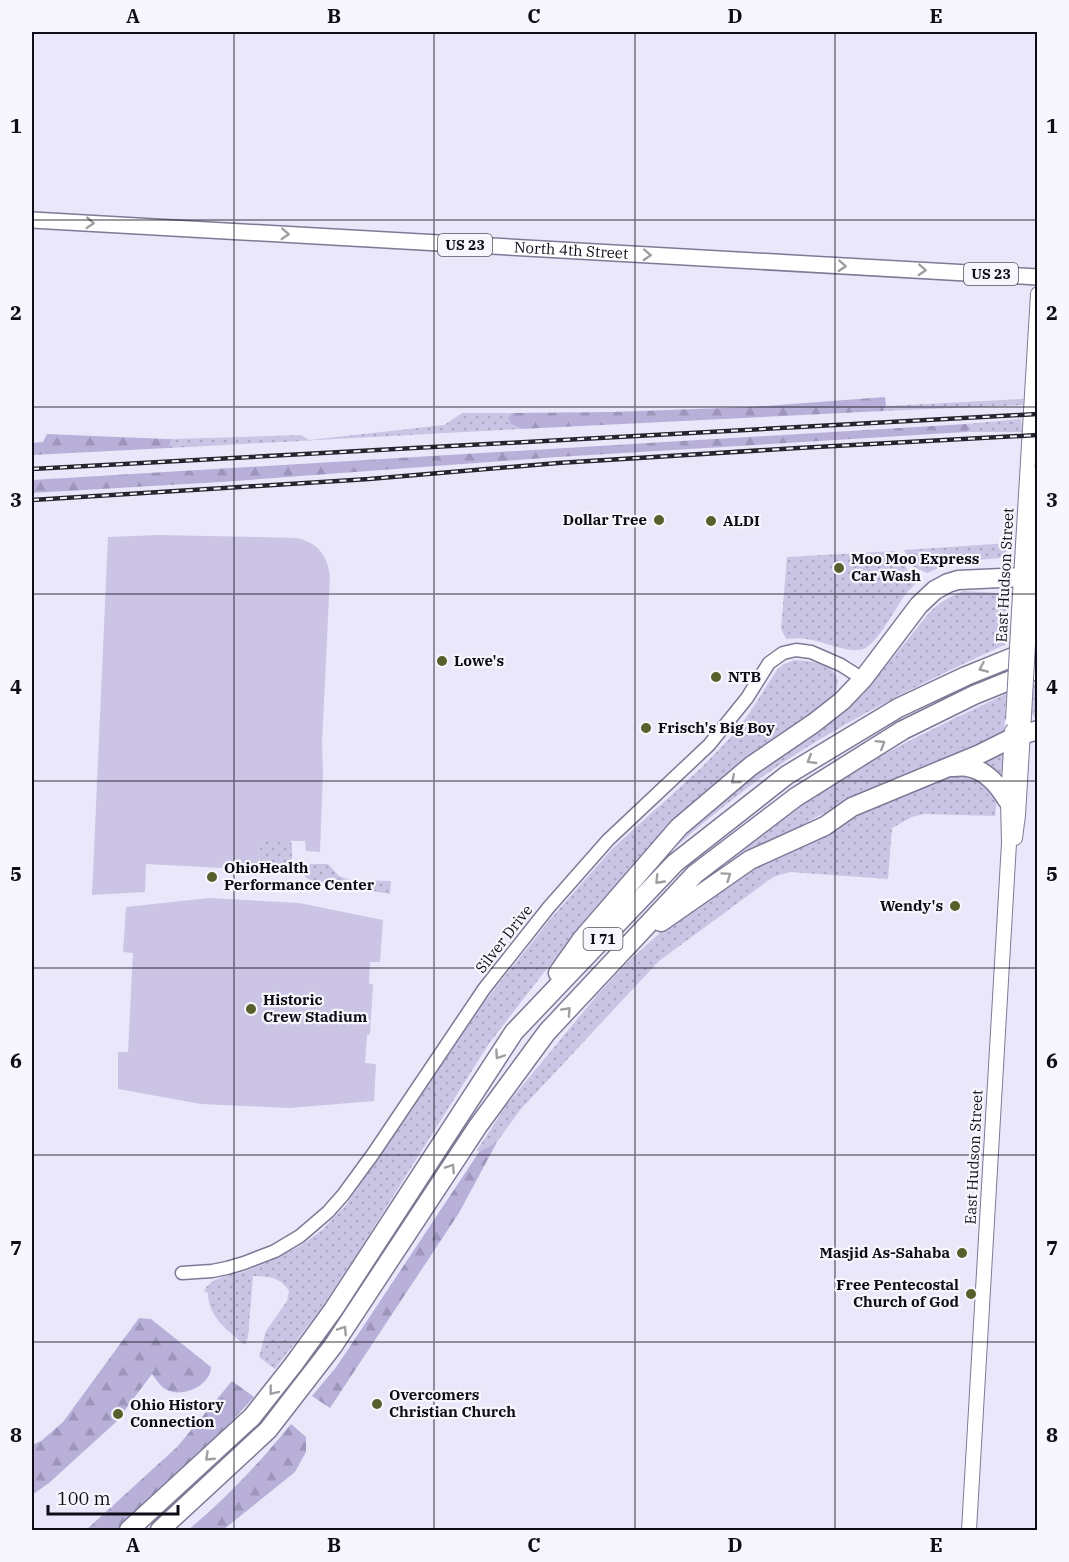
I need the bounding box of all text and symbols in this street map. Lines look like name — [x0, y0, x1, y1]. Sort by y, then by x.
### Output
text: A — [126, 2, 140, 29]
text: B — [327, 2, 341, 29]
text: C — [527, 2, 541, 29]
text: D — [727, 2, 743, 29]
text: E — [929, 2, 943, 29]
text: 1 — [10, 112, 22, 139]
text: 1 — [1046, 112, 1058, 139]
one-way arrow — [85, 216, 94, 229]
one-way arrow — [280, 227, 289, 240]
road number: US 23 — [438, 234, 492, 256]
street label: North 4th Street — [514, 237, 629, 263]
one-way arrow — [643, 248, 652, 261]
one-way arrow — [837, 259, 846, 272]
road number: US 23 — [964, 263, 1018, 285]
one-way arrow — [918, 264, 927, 277]
text: 2 — [10, 299, 22, 326]
text: 2 — [1046, 299, 1058, 326]
text: 3 — [10, 486, 22, 513]
text: 3 — [1046, 486, 1058, 513]
street label: East Hudson Street — [991, 507, 1018, 643]
place label: Dollar Tree — [563, 510, 647, 529]
place label: ALDI — [723, 511, 760, 530]
marker: Dollar Tree — [652, 513, 666, 527]
marker: ALDI — [704, 514, 718, 528]
place label: Moo Moo Express Car Wash — [851, 549, 979, 585]
marker: Moo Moo Express Car Wash — [832, 561, 846, 575]
place label: Lowe's — [454, 651, 504, 670]
marker: Lowe's — [435, 654, 449, 668]
one-way arrow — [978, 661, 989, 673]
place label: NTB — [728, 667, 761, 686]
marker: NTB — [709, 670, 723, 684]
text: 4 — [10, 673, 22, 700]
text: 4 — [1046, 673, 1058, 700]
place label: Frisch's Big Boy — [658, 718, 775, 737]
marker: Frisch's Big Boy — [639, 721, 653, 735]
one-way arrow — [875, 739, 885, 751]
one-way arrow — [807, 753, 817, 764]
one-way arrow — [731, 773, 742, 784]
place label: OhioHealth Performance Center — [224, 858, 375, 894]
text: 5 — [10, 860, 22, 887]
text: 5 — [1046, 860, 1058, 887]
marker: OhioHealth Performance Center — [205, 870, 219, 884]
one-way arrow — [721, 872, 732, 883]
one-way arrow — [655, 873, 666, 884]
place label: Wendy's — [880, 896, 943, 915]
marker: Wendy's — [948, 899, 962, 913]
street label: Silver Drive — [471, 901, 536, 977]
road number: I 71 — [584, 928, 622, 950]
place label: Historic Crew Stadium — [263, 990, 368, 1026]
marker: Historic Crew Stadium — [244, 1002, 258, 1016]
one-way arrow — [560, 1008, 571, 1018]
text: 6 — [10, 1047, 22, 1074]
text: 6 — [1046, 1047, 1058, 1074]
one-way arrow — [495, 1048, 506, 1059]
street label: East Hudson Street — [960, 1089, 987, 1225]
one-way arrow — [443, 1163, 454, 1174]
text: 7 — [10, 1234, 22, 1261]
text: 7 — [1046, 1234, 1058, 1261]
place label: Masjid As-Sahaba — [819, 1243, 950, 1262]
marker: Masjid As-Sahaba — [955, 1246, 969, 1260]
place label: Free Pentecostal Church of God — [836, 1275, 960, 1311]
marker: Free Pentecostal Church of God — [964, 1287, 978, 1301]
one-way arrow — [336, 1326, 347, 1337]
one-way arrow — [269, 1384, 280, 1395]
place label: Overcomers Christian Church — [389, 1385, 516, 1421]
place label: Ohio History Connection — [130, 1395, 224, 1431]
marker: Overcomers Christian Church — [370, 1397, 384, 1411]
marker: Ohio History Connection — [111, 1407, 125, 1421]
text: 8 — [10, 1421, 22, 1448]
text: 8 — [1046, 1421, 1058, 1448]
one-way arrow — [206, 1450, 216, 1461]
scale bar — [48, 1478, 178, 1516]
text: 100 m — [57, 1487, 111, 1510]
text: A — [126, 1531, 140, 1558]
text: B — [327, 1531, 341, 1558]
text: C — [527, 1531, 541, 1558]
text: D — [727, 1531, 743, 1558]
text: E — [929, 1531, 943, 1558]

